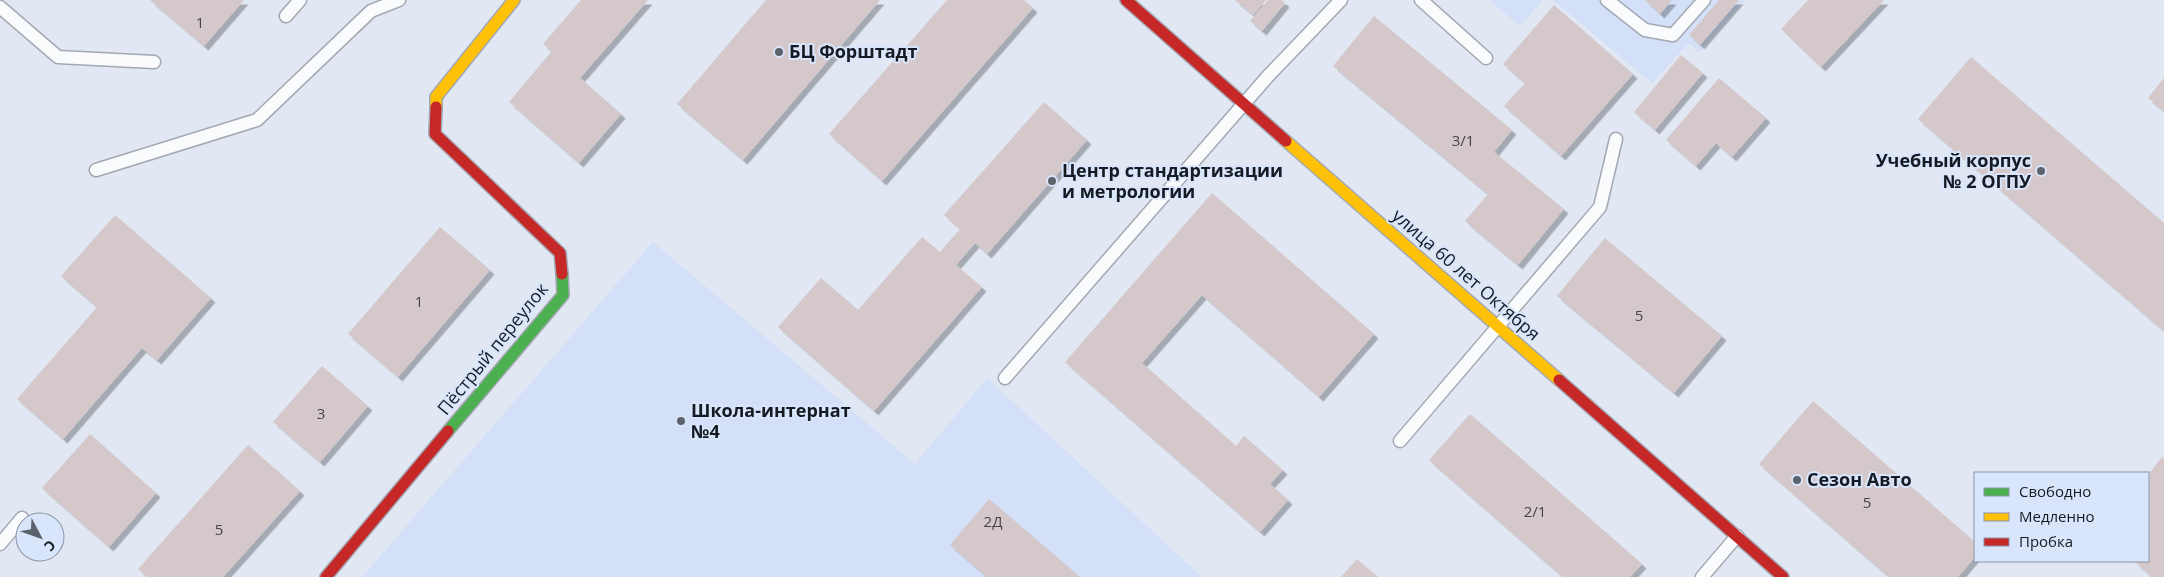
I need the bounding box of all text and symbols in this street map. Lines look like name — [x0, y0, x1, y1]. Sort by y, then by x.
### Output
house number: 1 — [196, 12, 204, 32]
place label: БЦ Форштадт — [789, 39, 917, 63]
marker: БЦ Форштадт — [773, 46, 785, 58]
house number: 3/1 — [1452, 130, 1474, 150]
place label: Учебный корпус № 2 ОГПУ — [1876, 148, 2031, 193]
place label: Центр стандартизации и метрологии — [1062, 158, 1283, 203]
marker: Учебный корпус № 2 ОГПУ — [2035, 165, 2047, 177]
marker: Центр стандартизации и метрологии — [1046, 175, 1058, 187]
street label: улица 60 лет Октября — [1387, 203, 1546, 345]
street label: Пёстрый переулок — [432, 277, 553, 419]
house number: 1 — [415, 291, 423, 311]
house number: 5 — [1635, 305, 1643, 325]
place label: Школа-интернат №4 — [691, 398, 851, 443]
house number: 3 — [317, 403, 325, 423]
marker: Школа-интернат №4 — [675, 415, 687, 427]
place label: Сезон Авто — [1807, 467, 1912, 491]
legend — [1974, 472, 2149, 562]
marker: Сезон Авто — [1791, 474, 1803, 486]
text: Свободно — [2019, 481, 2091, 501]
house number: 5 — [1863, 492, 1871, 512]
house number: 2/1 — [1524, 501, 1546, 521]
text: Медленно — [2019, 506, 2095, 526]
house number: 2Д — [984, 511, 1002, 531]
north arrow — [15, 512, 65, 562]
house number: 5 — [215, 519, 223, 539]
text: Пробка — [2019, 531, 2073, 551]
text: С — [40, 536, 60, 556]

